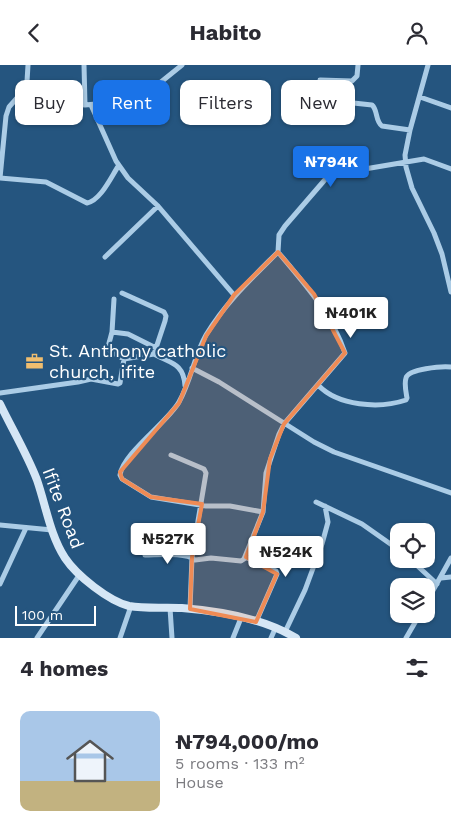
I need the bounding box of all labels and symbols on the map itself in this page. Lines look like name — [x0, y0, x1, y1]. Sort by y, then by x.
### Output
pin: ₦794K — [296, 145, 366, 188]
pin: ₦401K — [316, 297, 386, 339]
place label: St. Anthony catholic church, ifite — [49, 340, 226, 382]
office icon: St. Anthony catholic church, ifite — [25, 351, 45, 371]
street label: Ifite Road — [38, 464, 89, 551]
pin: ₦527K — [133, 523, 203, 565]
pin: ₦524K — [251, 535, 321, 578]
scale bar — [15, 603, 96, 626]

